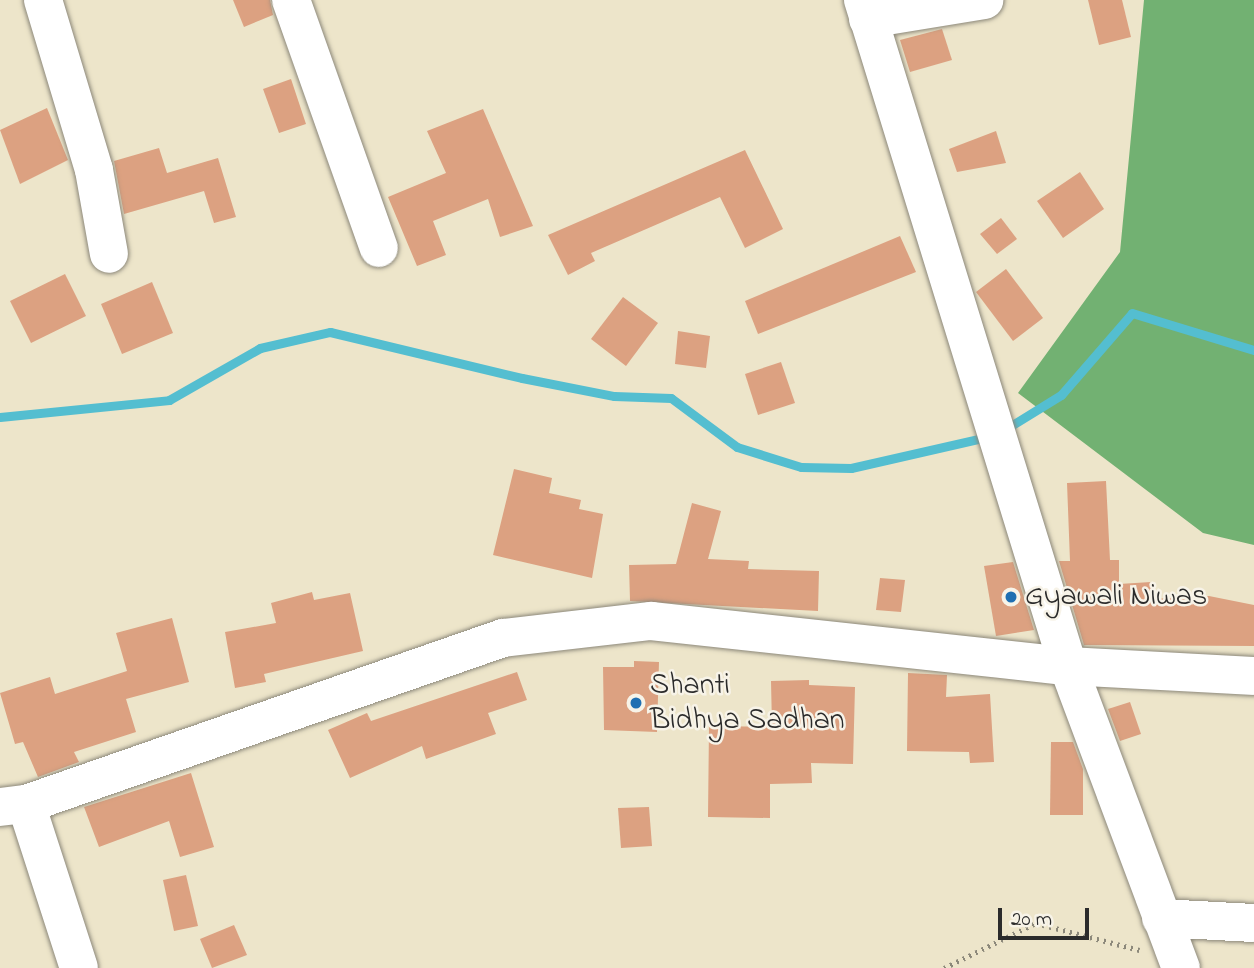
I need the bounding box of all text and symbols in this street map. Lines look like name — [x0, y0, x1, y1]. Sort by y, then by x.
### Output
place label: Gyawali Niwas — [1025, 579, 1207, 615]
marker: Gyawali Niwas — [1003, 589, 1019, 605]
place label: Shanti Bidhya Sadhan — [650, 668, 845, 738]
marker: Shanti Bidhya Sadhan — [628, 695, 644, 711]
scale bar — [1002, 894, 1093, 938]
text: 20 m — [1011, 905, 1052, 935]

